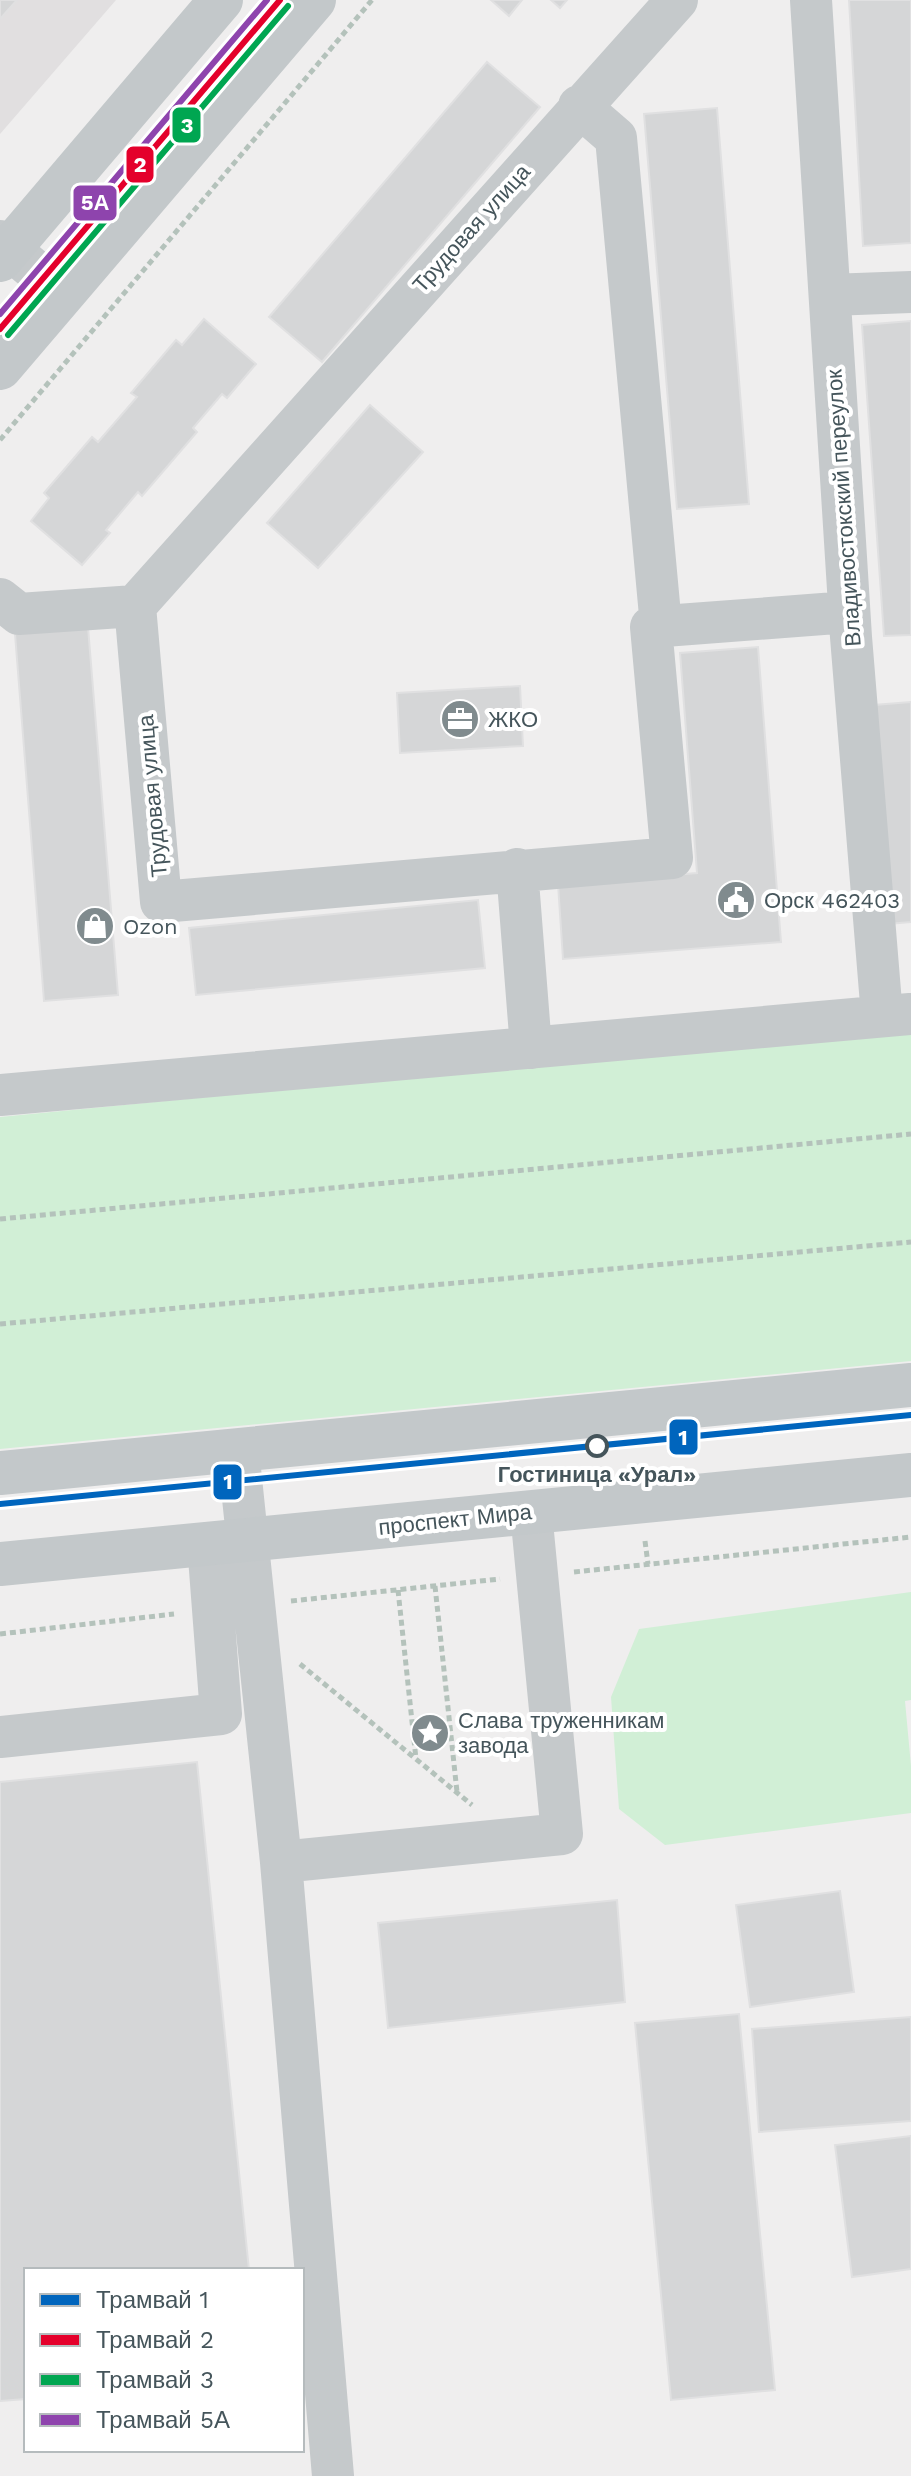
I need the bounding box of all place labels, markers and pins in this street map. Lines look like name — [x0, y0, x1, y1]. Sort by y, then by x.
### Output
office icon: ЖКО — [439, 698, 481, 740]
place label: ЖКО — [488, 707, 538, 732]
public building icon: Орск 462403 — [715, 879, 757, 921]
place label: Орск 462403 — [764, 888, 900, 913]
shop icon: Ozon — [74, 905, 116, 947]
place label: Ozon — [123, 914, 178, 939]
marker: Гостиница «Урал» — [586, 1435, 608, 1457]
place label: Гостиница «Урал» — [498, 1462, 696, 1487]
place label: Слава труженникам завода — [458, 1708, 664, 1758]
place icon: Слава труженникам завода — [409, 1712, 451, 1754]

